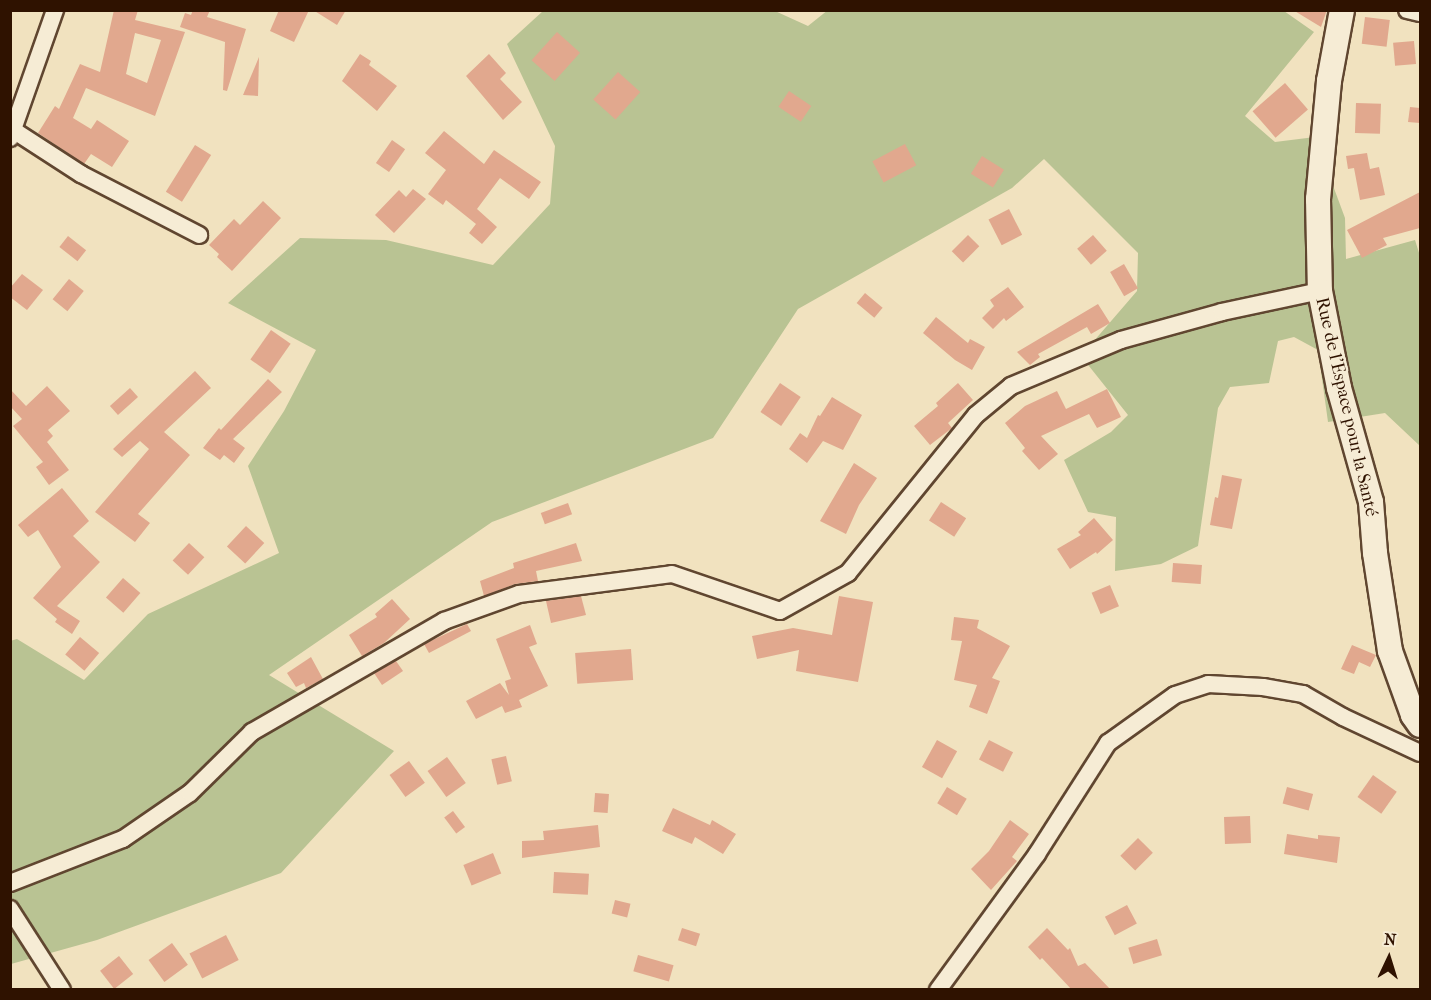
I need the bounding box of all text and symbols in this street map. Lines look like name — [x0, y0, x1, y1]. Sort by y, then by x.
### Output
street label: Rue de l'Espace pour la Santé — [1310, 295, 1382, 519]
north arrow — [1359, 928, 1419, 988]
text: N — [1384, 930, 1397, 949]

